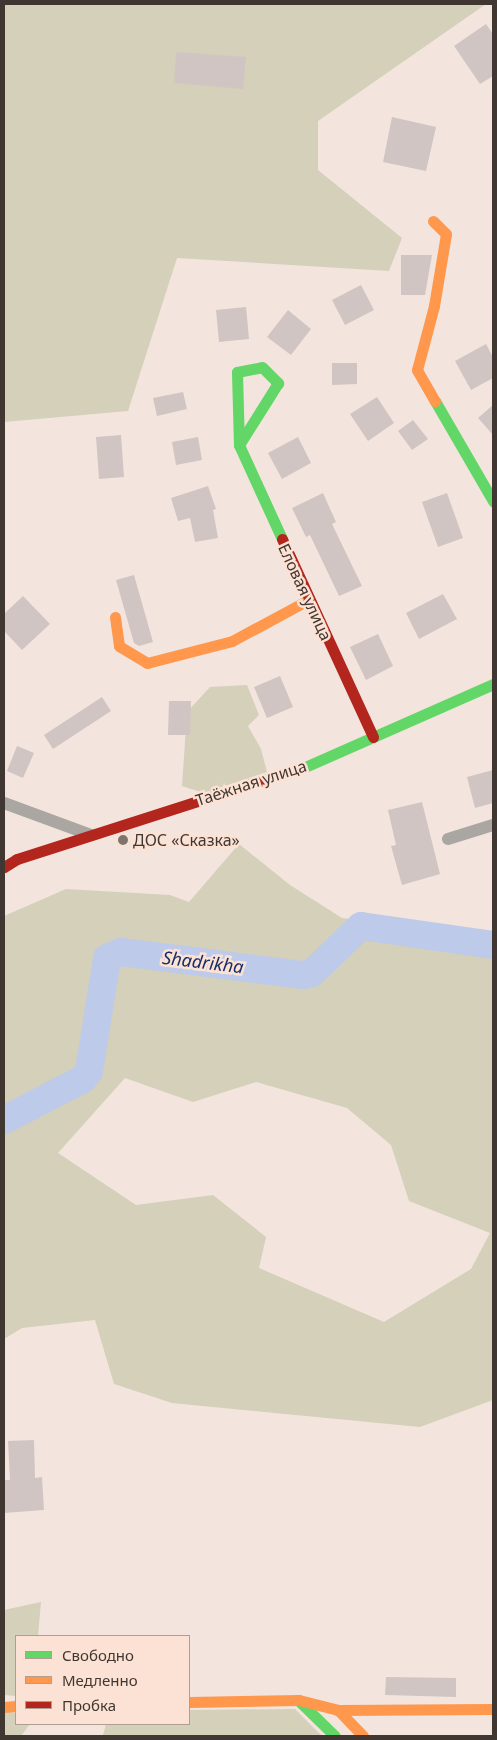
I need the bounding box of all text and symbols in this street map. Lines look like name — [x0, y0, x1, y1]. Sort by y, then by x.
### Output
street label: Еловая улица — [274, 541, 336, 643]
street label: Таёжная улица — [193, 756, 309, 810]
place label: ДОС «Сказка» — [133, 830, 240, 850]
marker: ДОС «Сказка» — [117, 834, 129, 846]
water label: Shadrikha — [161, 946, 245, 978]
legend — [15, 1635, 190, 1725]
text: Свободно — [62, 1645, 134, 1665]
text: Медленно — [62, 1670, 138, 1690]
text: Пробка — [62, 1695, 116, 1715]

